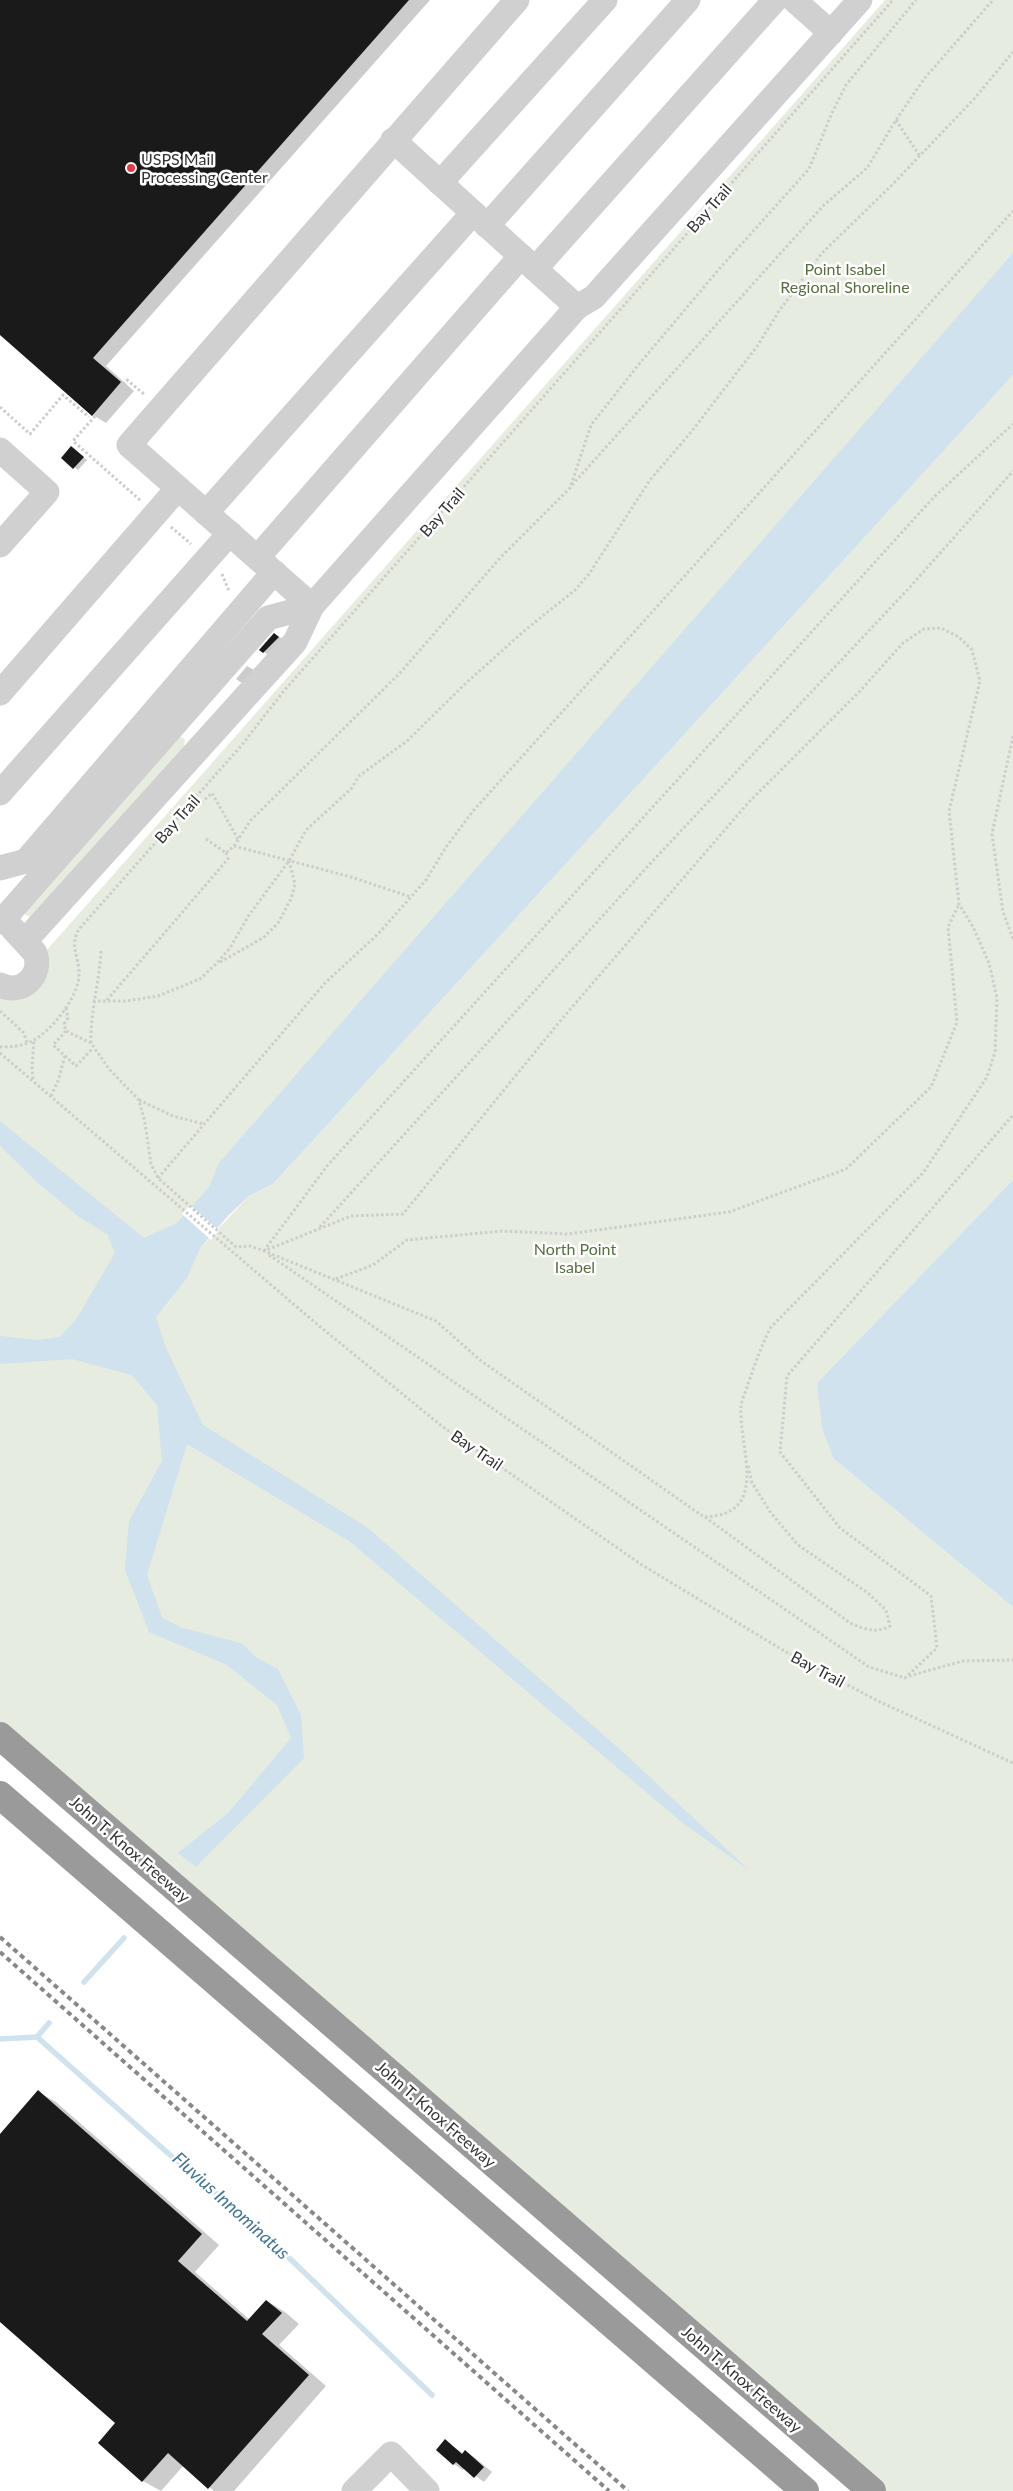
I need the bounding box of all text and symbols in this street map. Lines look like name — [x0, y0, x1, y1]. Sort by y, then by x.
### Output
place label: USPS Mail Processing Center — [141, 149, 268, 186]
marker: USPS Mail Processing Center — [125, 162, 137, 174]
street label: Bay Trail — [682, 179, 735, 236]
park label: Point Isabel Regional Shoreline — [780, 259, 910, 296]
street label: Bay Trail — [415, 483, 468, 540]
street label: Bay Trail — [150, 791, 203, 847]
park label: North Point Isabel — [534, 1239, 616, 1276]
street label: Bay Trail — [448, 1425, 507, 1474]
street label: Bay Trail — [788, 1646, 848, 1691]
street label: John T. Knox Freeway — [66, 1791, 195, 1906]
street label: John T. Knox Freeway — [372, 2056, 501, 2171]
water label: Fluvius Innominatus — [169, 2147, 295, 2264]
street label: John T. Knox Freeway — [678, 2321, 807, 2436]

